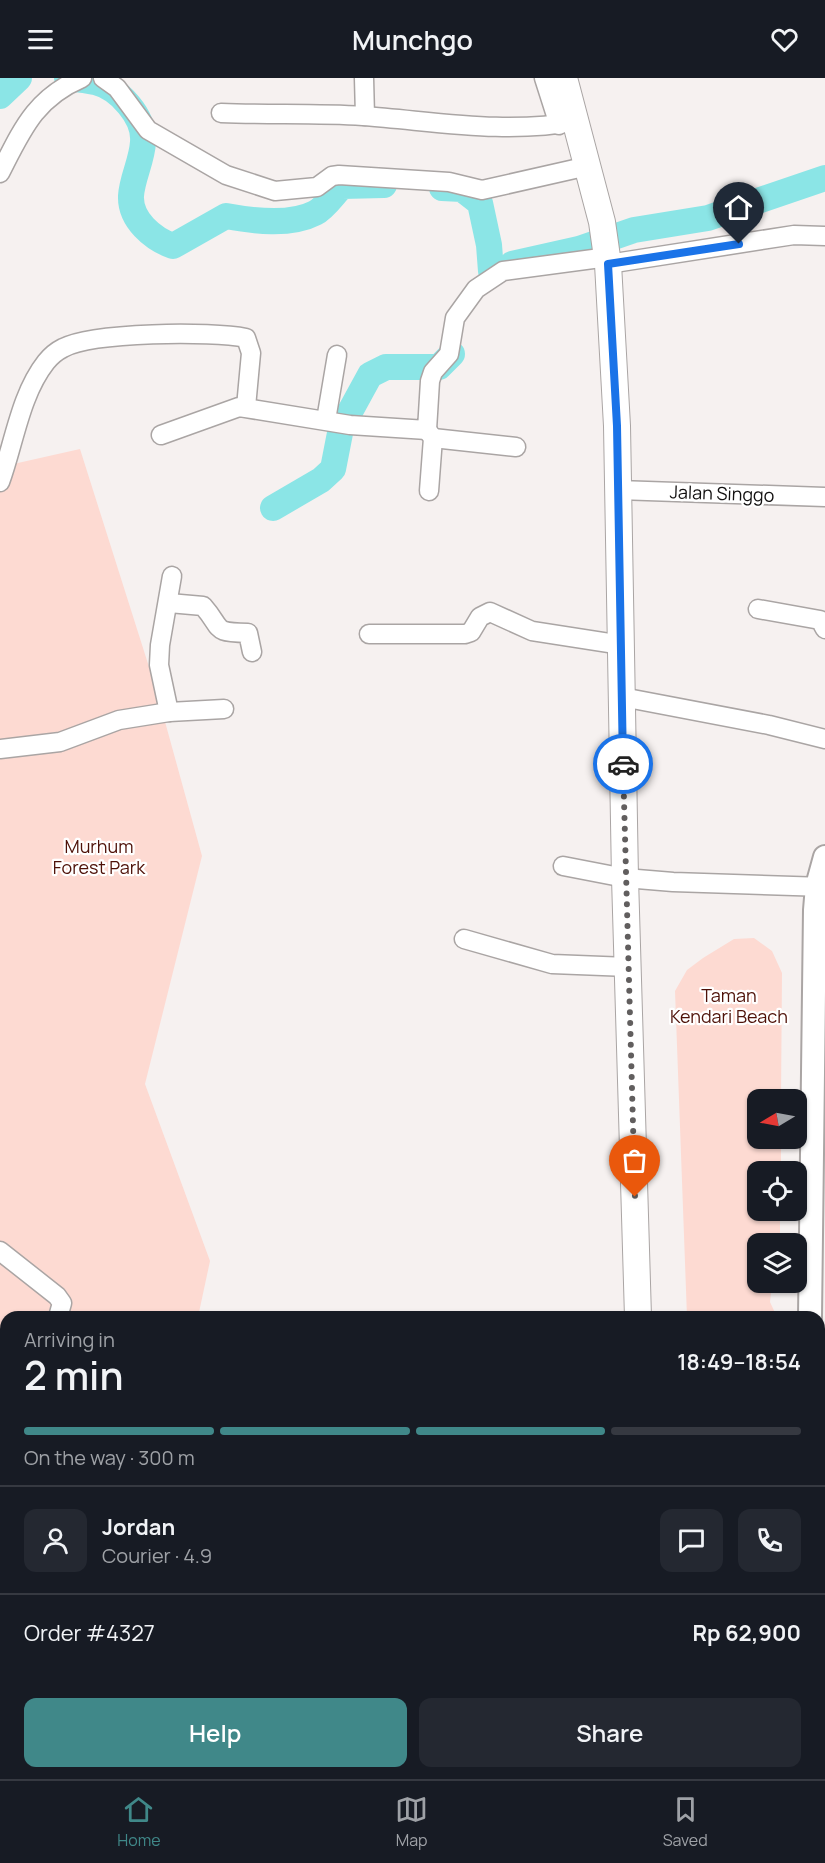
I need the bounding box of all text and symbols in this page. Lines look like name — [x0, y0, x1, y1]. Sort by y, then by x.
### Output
text: Munchgo — [352, 21, 473, 58]
icon: menu — [24, 23, 57, 56]
icon: heart — [768, 23, 801, 56]
pin — [713, 182, 764, 244]
icon: home — [722, 191, 755, 224]
street label: Jalan Singgo — [669, 479, 775, 507]
courier — [593, 734, 653, 794]
icon: car — [607, 748, 640, 781]
park label: Murhum Forest Park — [53, 834, 146, 879]
park label: Taman Kendari Beach — [670, 983, 788, 1028]
north arrow — [747, 1089, 807, 1149]
map controls — [747, 1089, 807, 1293]
pin — [609, 1135, 660, 1197]
icon: bag — [618, 1144, 651, 1177]
button: locate — [747, 1161, 807, 1221]
button: layers — [747, 1233, 807, 1293]
text: Arriving in — [24, 1326, 115, 1353]
text: 18:49–18:54 — [677, 1347, 801, 1377]
text: 2 min — [24, 1348, 123, 1402]
text: On the way · 300 m — [24, 1444, 195, 1471]
button: person — [24, 1509, 87, 1572]
button: chat — [660, 1509, 723, 1572]
button: phone — [738, 1509, 801, 1572]
text: Jordan — [102, 1512, 175, 1542]
text: Courier · 4.9 — [102, 1542, 212, 1569]
text: Order #4327 — [24, 1618, 155, 1648]
text: Rp 62,900 — [692, 1618, 801, 1648]
button: Help — [24, 1698, 407, 1767]
button: Share — [419, 1698, 801, 1767]
tab: Home — [117, 1793, 161, 1851]
tab: Map — [395, 1793, 428, 1851]
tab: Saved — [663, 1793, 708, 1851]

